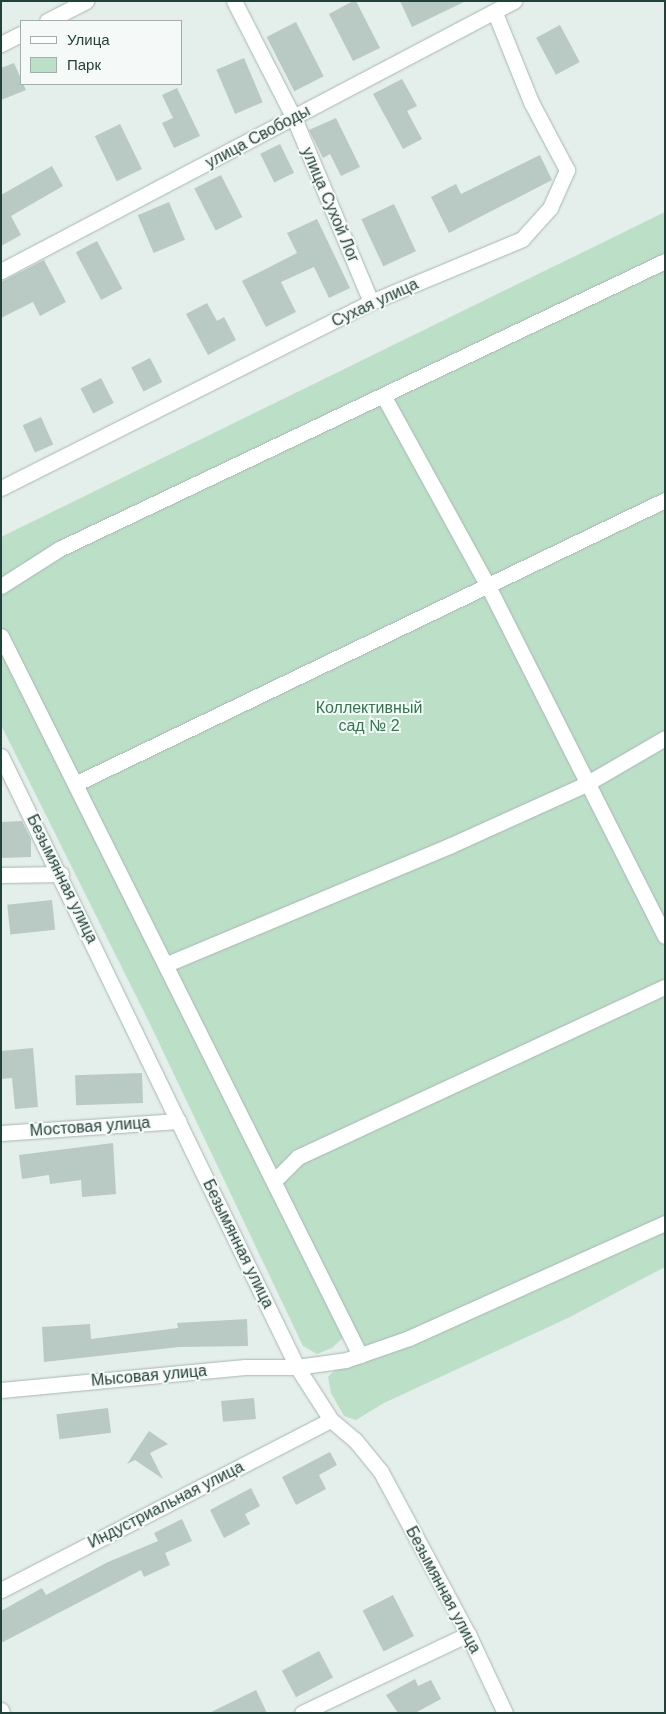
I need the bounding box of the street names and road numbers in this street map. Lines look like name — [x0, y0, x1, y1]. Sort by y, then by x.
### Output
street label: улица Свободы — [202, 101, 314, 173]
street label: улица Сухой Лог — [297, 144, 363, 266]
street label: Сухая улица — [329, 275, 421, 331]
street label: Безымянная улица — [22, 811, 102, 947]
street label: Мостовая улица — [29, 1113, 151, 1141]
street label: Безымянная улица — [198, 1176, 278, 1312]
street label: Мысовая улица — [90, 1361, 208, 1391]
street label: Индустриальная улица — [85, 1457, 247, 1553]
street label: Безымянная улица — [401, 1523, 485, 1657]

